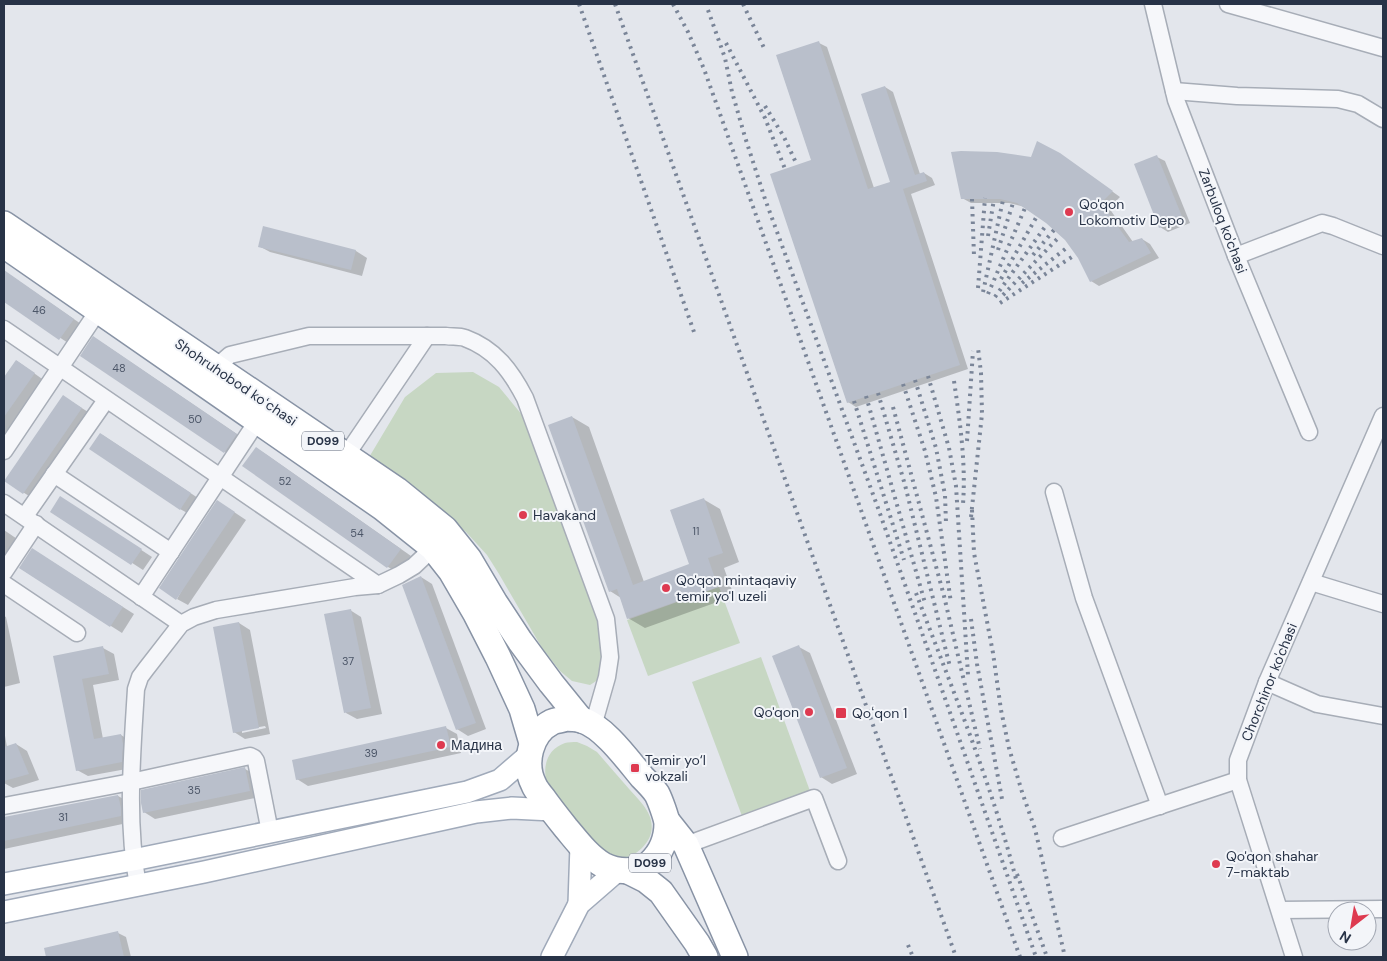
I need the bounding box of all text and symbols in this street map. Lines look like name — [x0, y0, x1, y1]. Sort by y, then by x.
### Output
street label: Zarbuloq ko'chasi — [1195, 166, 1251, 276]
place label: Qo'qon Lokomotiv Depo — [1079, 195, 1184, 229]
marker: Qo'qon Lokomotiv Depo — [1063, 206, 1075, 218]
house number: 46 — [32, 303, 46, 317]
street label: Shohruhobod koʻchasi — [171, 334, 301, 430]
house number: 48 — [112, 361, 126, 375]
house number: 50 — [188, 412, 202, 426]
road number: D099 — [302, 432, 344, 451]
house number: 52 — [279, 474, 291, 488]
place label: Havakand — [533, 506, 596, 524]
marker: Havakand — [517, 509, 529, 521]
house number: 11 — [693, 524, 699, 538]
house number: 54 — [350, 526, 364, 540]
place label: Qo'qon mintaqaviy temir yo'l uzeli — [676, 571, 797, 605]
marker: Qo'qon mintaqaviy temir yo'l uzeli — [660, 582, 672, 594]
street label: Chorchinor ko'chasi — [1237, 620, 1301, 744]
house number: 37 — [342, 654, 354, 668]
place label: Qo'qon — [754, 703, 799, 721]
place label: Qoʻqon 1 — [852, 704, 907, 722]
marker: Qo'qon — [803, 706, 815, 718]
marker: Qoʻqon 1 — [834, 706, 848, 720]
place label: Мадина — [451, 736, 502, 754]
marker: Мадина — [435, 739, 447, 751]
house number: 39 — [364, 746, 378, 760]
place label: Temir yo‘l vokzali — [645, 751, 706, 785]
marker: Temir yo‘l vokzali — [629, 762, 641, 774]
house number: 35 — [187, 783, 201, 797]
house number: 31 — [58, 810, 68, 824]
place label: Qo'qon shahar 7-maktab — [1226, 847, 1319, 881]
road number: D099 — [629, 854, 671, 872]
marker: Qo'qon shahar 7-maktab — [1210, 858, 1222, 870]
north arrow — [1327, 901, 1377, 951]
text: N — [1336, 927, 1354, 947]

